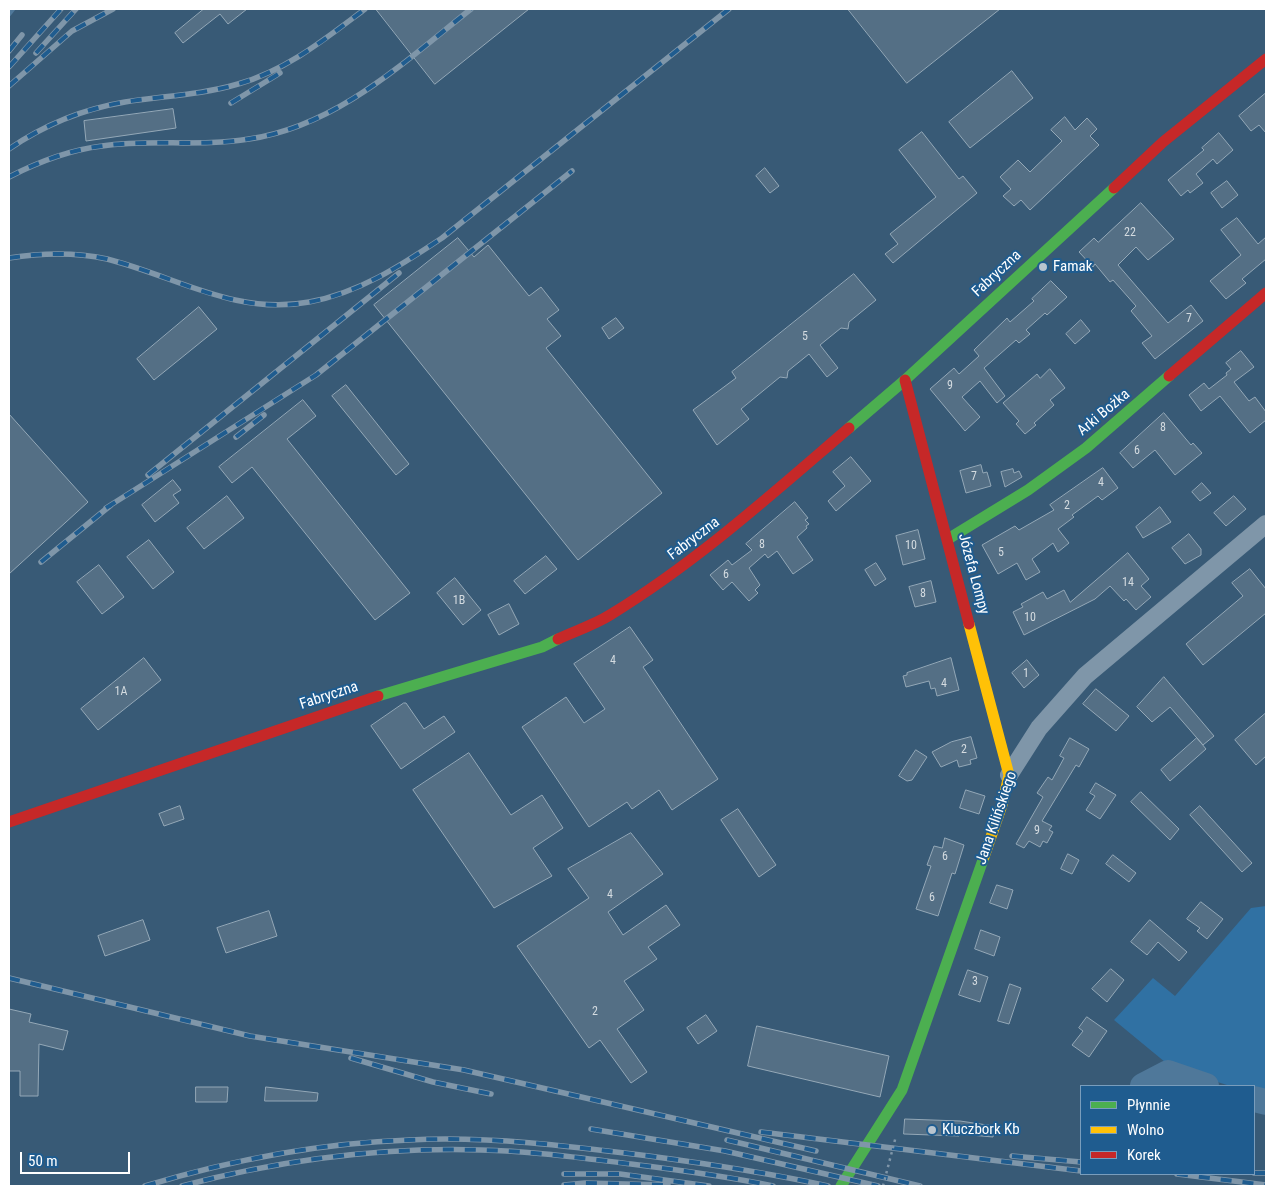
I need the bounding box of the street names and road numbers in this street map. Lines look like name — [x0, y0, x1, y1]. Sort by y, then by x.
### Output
street label: Fabryczna — [969, 247, 1025, 301]
street label: Arki Bożka — [1074, 386, 1134, 440]
street label: Fabryczna — [664, 514, 724, 564]
street label: Józefa Lompy — [954, 532, 992, 616]
street label: Fabryczna — [298, 678, 360, 714]
street label: Jana Kilińskiego — [973, 769, 1021, 867]

